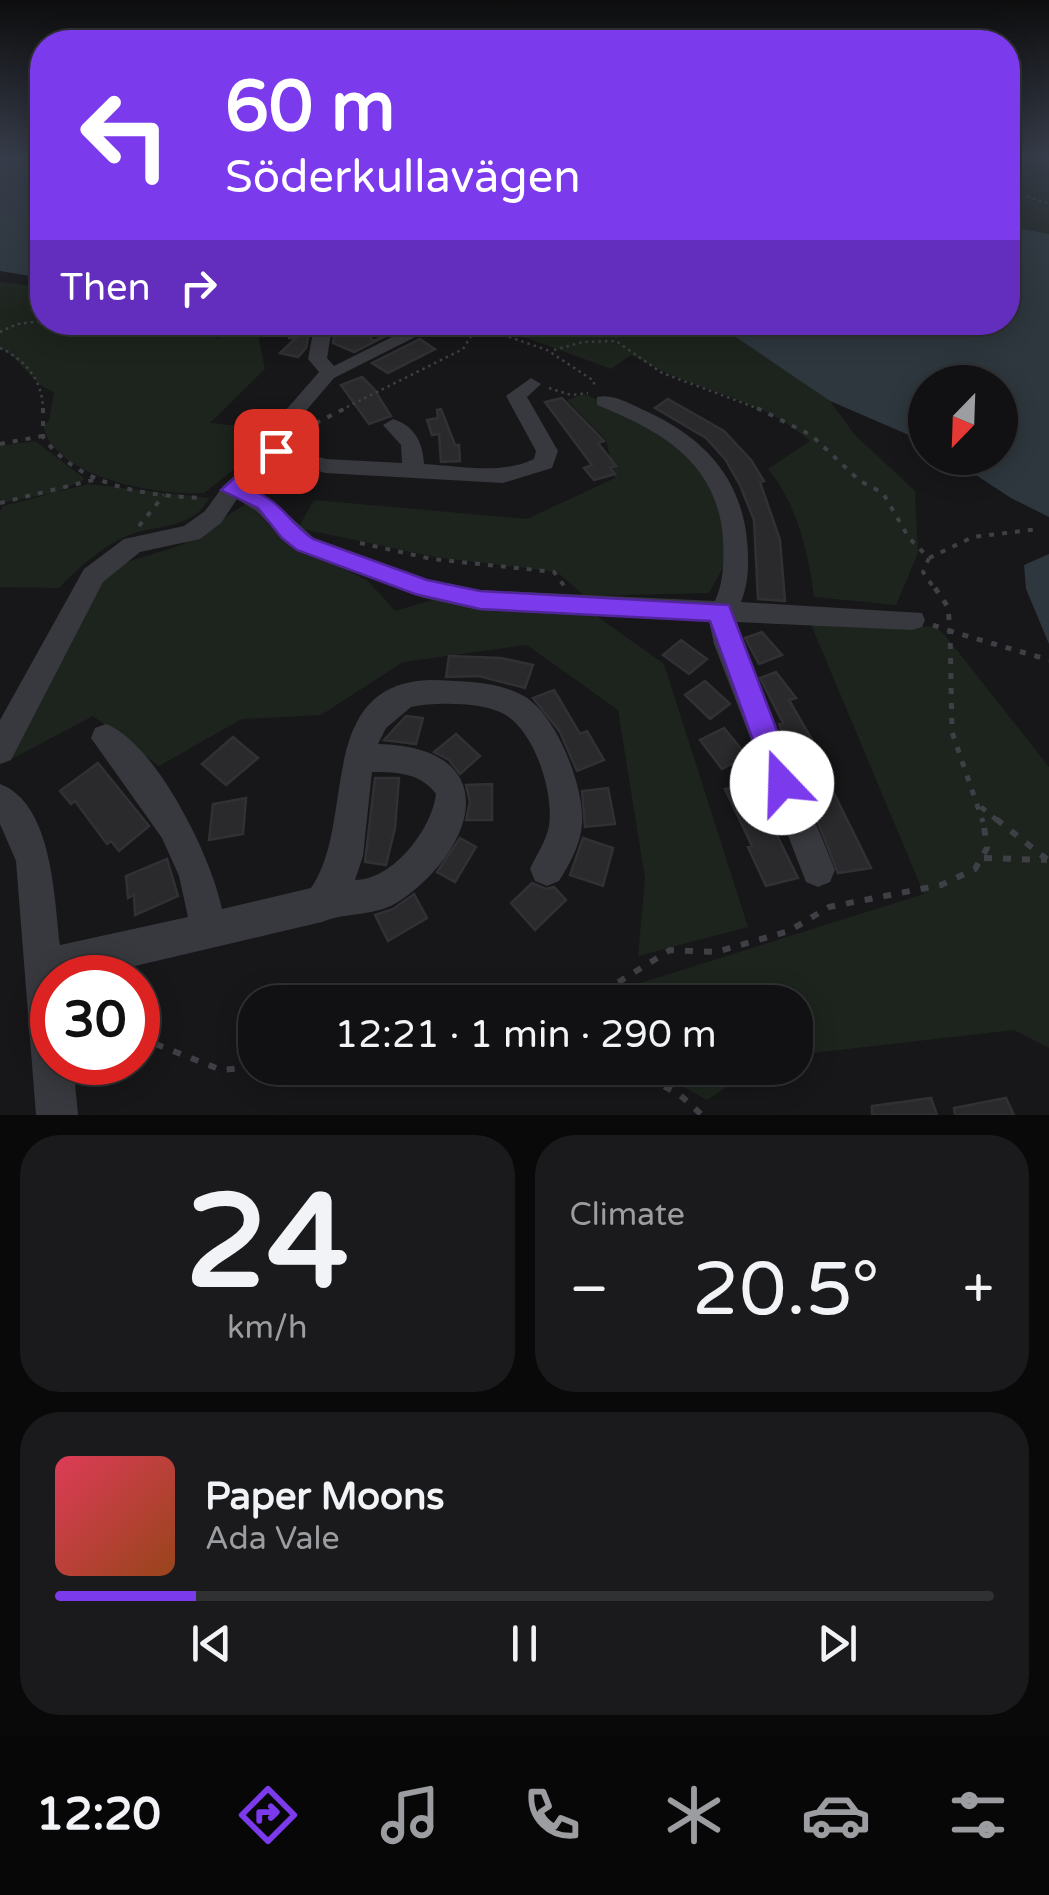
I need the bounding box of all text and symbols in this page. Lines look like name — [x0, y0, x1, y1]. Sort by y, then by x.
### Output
text: 60 m — [225, 66, 395, 150]
icon: left — [60, 70, 190, 200]
text: Söderkullavägen — [225, 151, 581, 205]
icon: right — [171, 260, 226, 315]
text: Then — [60, 265, 151, 311]
north arrow — [908, 365, 1018, 475]
map controls — [908, 365, 1018, 475]
pin — [234, 409, 319, 494]
icon: arrive — [249, 424, 304, 479]
position arrow — [730, 731, 834, 835]
speed limit sign: 30 — [30, 955, 160, 1085]
text: 12:21 · 1 min · 290 m — [334, 1012, 717, 1058]
text: 24 — [186, 1166, 349, 1322]
text: Climate — [570, 1196, 685, 1234]
text: 20.5° — [692, 1245, 880, 1335]
text: − — [570, 1257, 609, 1323]
text: + — [963, 1257, 994, 1323]
text: km/h — [227, 1309, 307, 1347]
text: Paper Moons — [205, 1474, 445, 1520]
text: Ada Vale — [205, 1520, 340, 1558]
icon: previous — [184, 1616, 239, 1671]
icon: pause — [497, 1616, 552, 1671]
icon: next — [810, 1616, 865, 1671]
icon: directions — [233, 1780, 303, 1850]
icon: music — [375, 1780, 445, 1850]
icon: phone — [517, 1780, 587, 1850]
icon: climate — [659, 1780, 729, 1850]
icon: car — [801, 1780, 871, 1850]
icon: filters — [943, 1780, 1013, 1850]
text: 12:20 — [36, 1788, 161, 1842]

